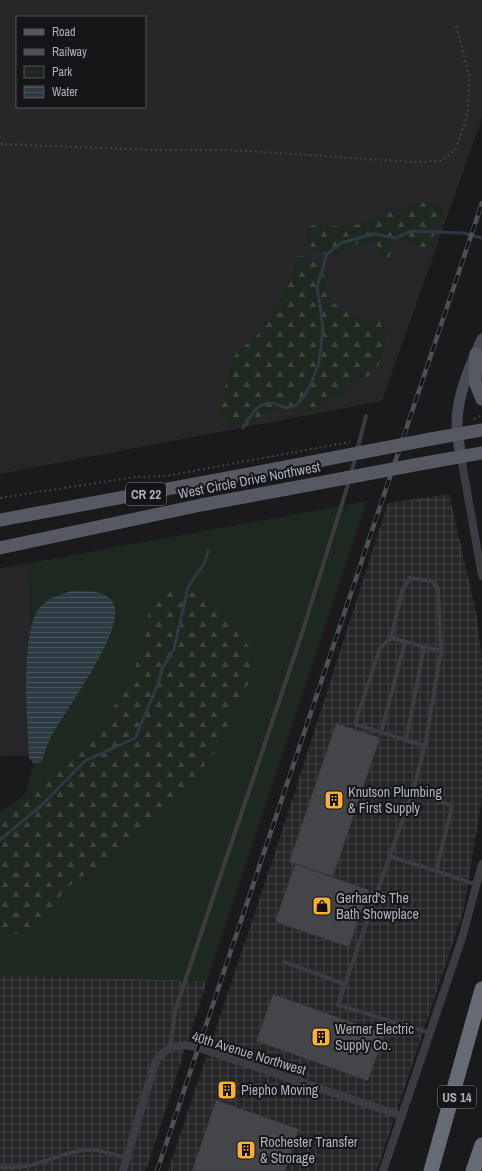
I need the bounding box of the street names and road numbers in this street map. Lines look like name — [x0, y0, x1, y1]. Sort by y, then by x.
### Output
street label: West Circle Drive Northwest — [176, 457, 322, 503]
road number: CR 22 — [126, 483, 166, 505]
street label: 40th Avenue Northwest — [190, 1027, 308, 1079]
road number: US 14 — [438, 1086, 476, 1108]

